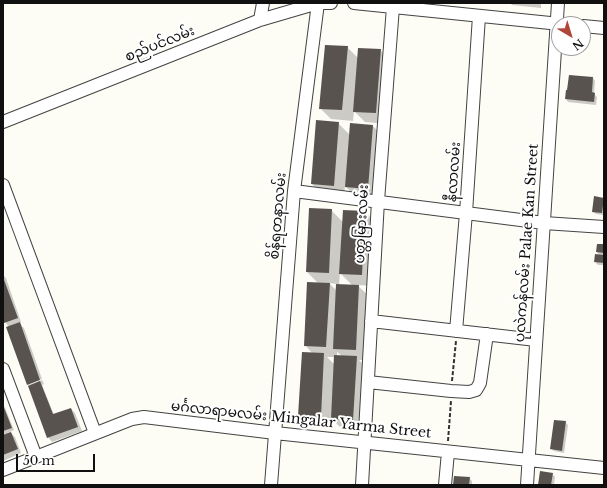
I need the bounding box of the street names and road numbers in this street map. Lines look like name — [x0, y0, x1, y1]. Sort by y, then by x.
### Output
street label: စည်ပင်လမ်း — [123, 22, 197, 66]
street label: နီလာလမ်း — [444, 141, 464, 203]
street label: ပုလဲကန်လမ်း Palae Kan Street — [512, 143, 542, 343]
street label: စိန်ရတနာလမ်း — [266, 172, 290, 260]
street label: ပတ္တမြားလမ်း — [352, 184, 372, 264]
street label: မင်္ဂလာရာမလမ်း Mingalar Yarma Street — [170, 398, 432, 442]

